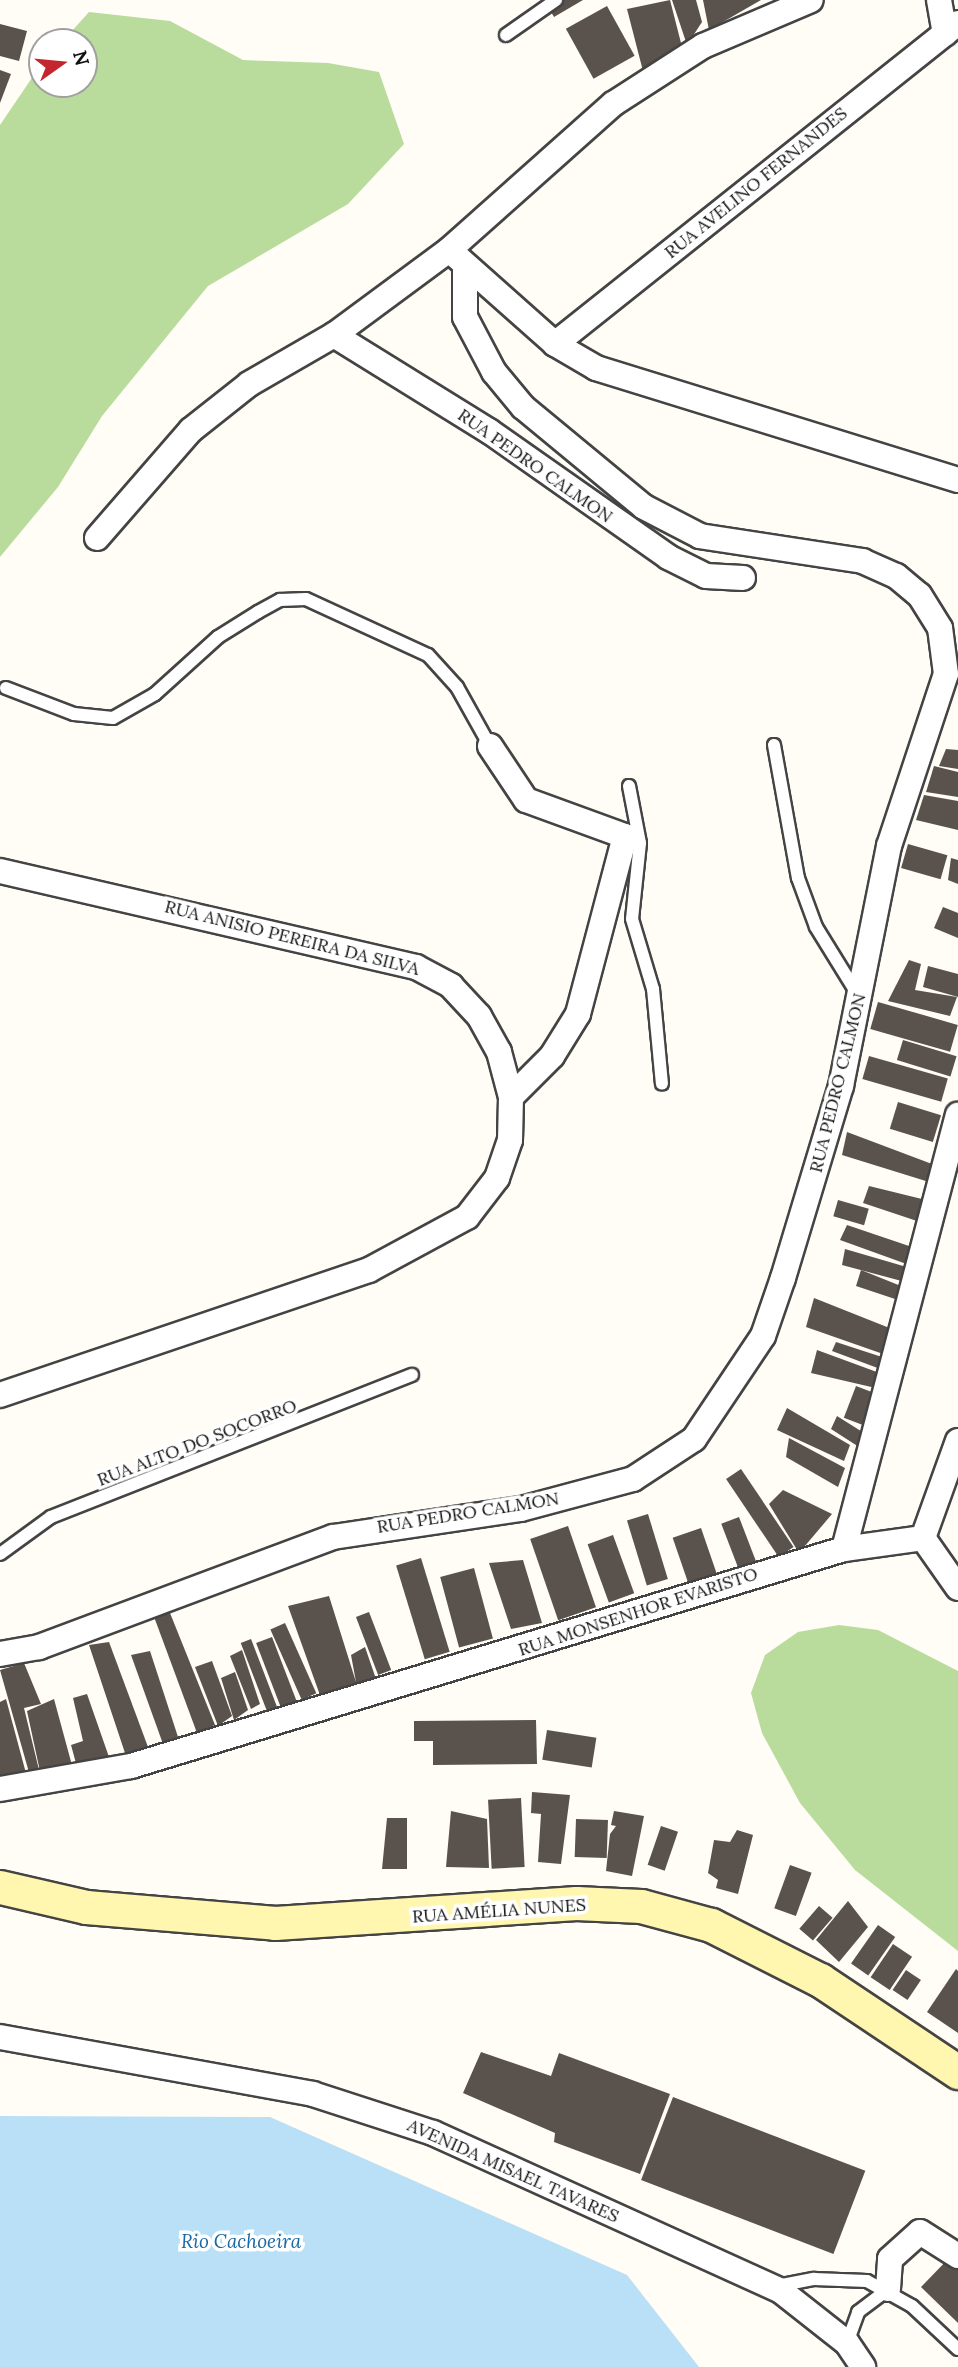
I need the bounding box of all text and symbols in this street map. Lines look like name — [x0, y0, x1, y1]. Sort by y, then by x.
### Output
north arrow — [28, 28, 98, 98]
text: N — [68, 48, 95, 68]
street label: RUA AVELINO FERNANDES — [660, 103, 852, 263]
street label: RUA PEDRO CALMON — [453, 404, 617, 528]
street label: RUA ANISIO PEREIRA DA SILVA — [162, 896, 422, 980]
street label: RUA PEDRO CALMON — [805, 991, 871, 1175]
street label: RUA ALTO DO SOCORRO — [94, 1395, 300, 1491]
street label: RUA PEDRO CALMON — [375, 1488, 561, 1538]
street label: RUA MONSENHOR EVARISTO — [516, 1563, 760, 1661]
street label: RUA AMÉLIA NUNES — [411, 1894, 587, 1928]
street label: AVENIDA MISAEL TAVARES — [404, 2114, 622, 2228]
water label: Rio Cachoeira — [181, 2231, 301, 2253]

